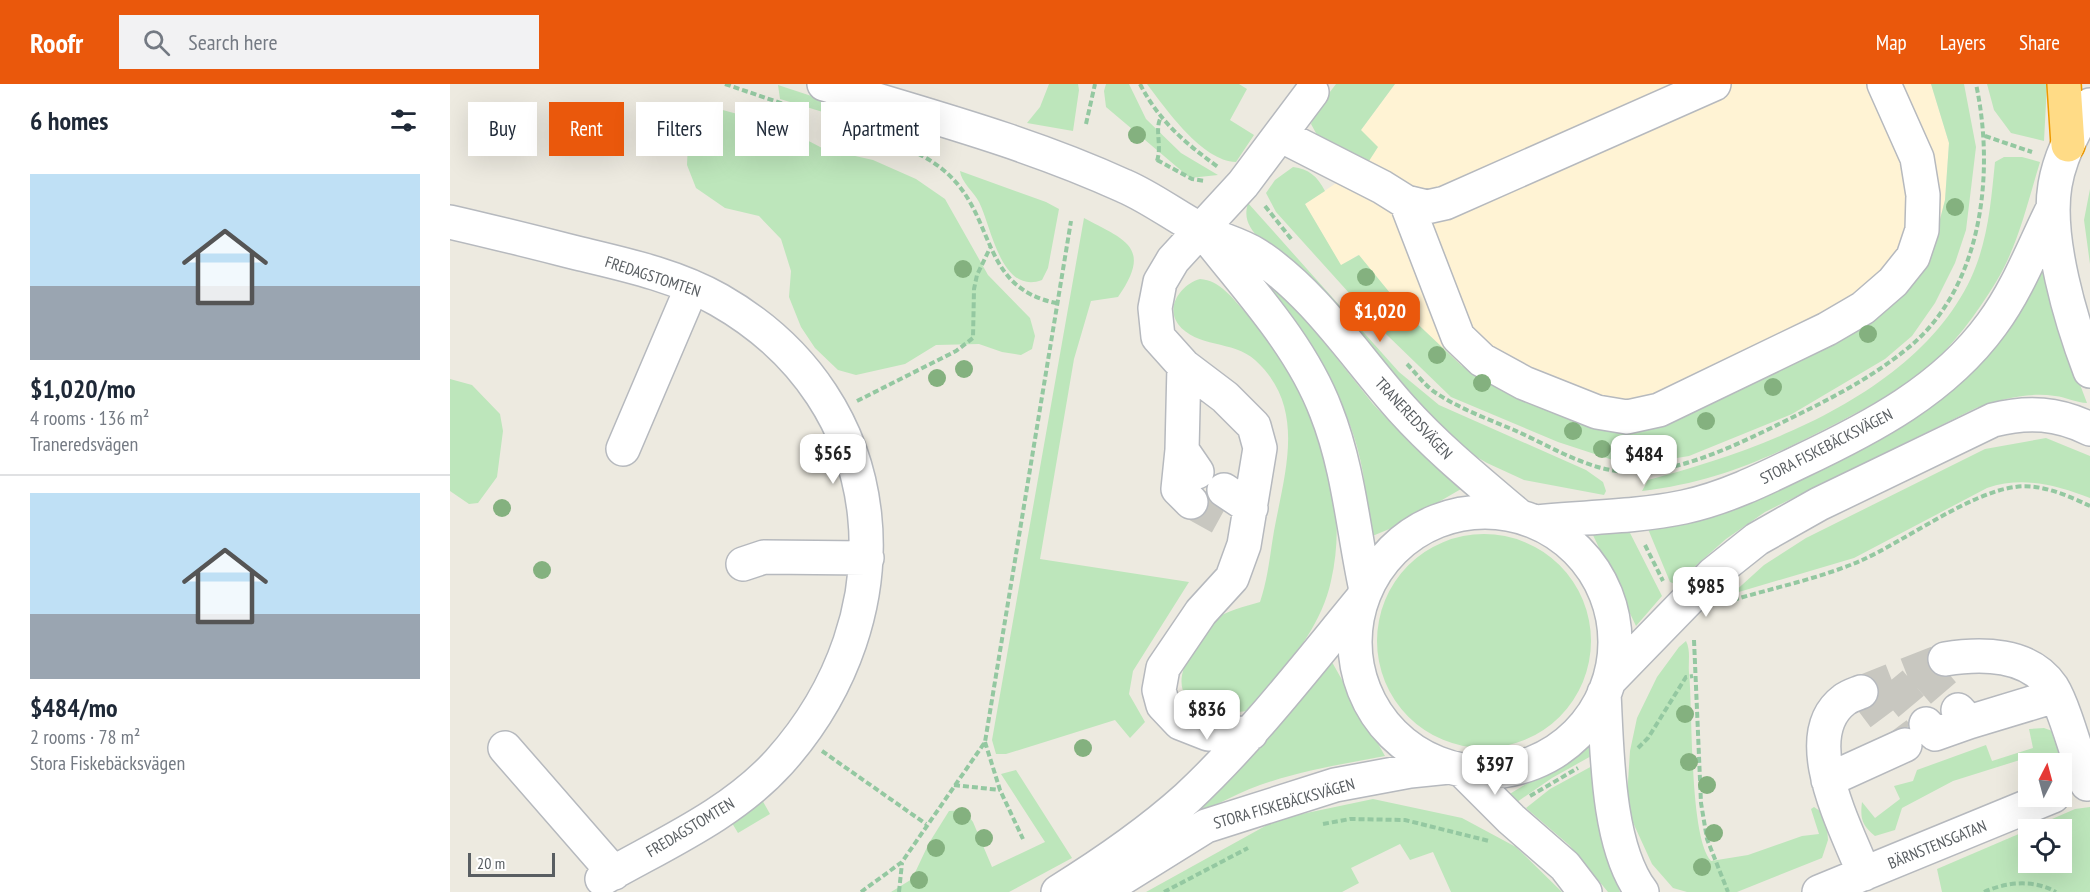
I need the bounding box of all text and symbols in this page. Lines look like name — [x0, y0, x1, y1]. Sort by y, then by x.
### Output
search box — [119, 15, 539, 69]
text: Roofr — [30, 24, 83, 61]
icon: search — [140, 26, 173, 59]
text: Search here — [188, 28, 278, 56]
text: Map — [1876, 29, 1907, 56]
text: Layers — [1940, 29, 1986, 56]
text: Share — [2019, 29, 2060, 56]
chip: Buy — [468, 102, 537, 156]
chip: Rent — [549, 102, 624, 156]
chip: Filters — [636, 102, 723, 156]
chip: New — [735, 102, 809, 156]
chip: Apartment — [821, 102, 940, 156]
text: 6 homes — [30, 104, 108, 137]
icon: filters — [387, 104, 420, 137]
icon: home — [171, 213, 279, 321]
street label: FREDAGSTOMTEN — [603, 251, 703, 301]
pin: $1,020 — [1331, 292, 1429, 343]
text: $1,020 — [1354, 298, 1406, 324]
text: $1,020/mo — [30, 372, 136, 405]
street label: TRANEREDSVÄGEN — [1371, 373, 1457, 463]
street label: STORA FISKEBÄCKSVÄGEN — [1756, 404, 1896, 488]
text: 4 rooms · 136 m² — [30, 405, 149, 431]
text: Traneredsvägen — [30, 431, 138, 457]
pin: $565 — [797, 434, 869, 485]
pin: $484 — [1608, 435, 1680, 486]
text: $565 — [814, 440, 852, 466]
text: $484 — [1625, 441, 1663, 467]
icon: home — [171, 532, 279, 640]
pin: $985 — [1670, 567, 1742, 618]
text: $985 — [1687, 573, 1725, 599]
pin: $836 — [1171, 690, 1243, 741]
text: $484/mo — [30, 691, 118, 724]
text: $836 — [1188, 696, 1226, 722]
text: 2 rooms · 78 m² — [30, 724, 140, 750]
pin: $397 — [1459, 745, 1531, 796]
text: Stora Fiskebäcksvägen — [30, 750, 185, 776]
text: $397 — [1476, 751, 1514, 777]
north arrow — [2018, 753, 2072, 807]
map controls — [2018, 753, 2072, 873]
street label: STORA FISKEBÄCKSVÄGEN — [1211, 773, 1357, 833]
street label: FREDAGSTOMTEN — [642, 793, 738, 861]
street label: BÄRNSTENSGATAN — [1885, 815, 1989, 873]
button: locate — [2018, 819, 2072, 873]
scale bar — [468, 850, 555, 878]
text: 20 m — [477, 853, 505, 873]

